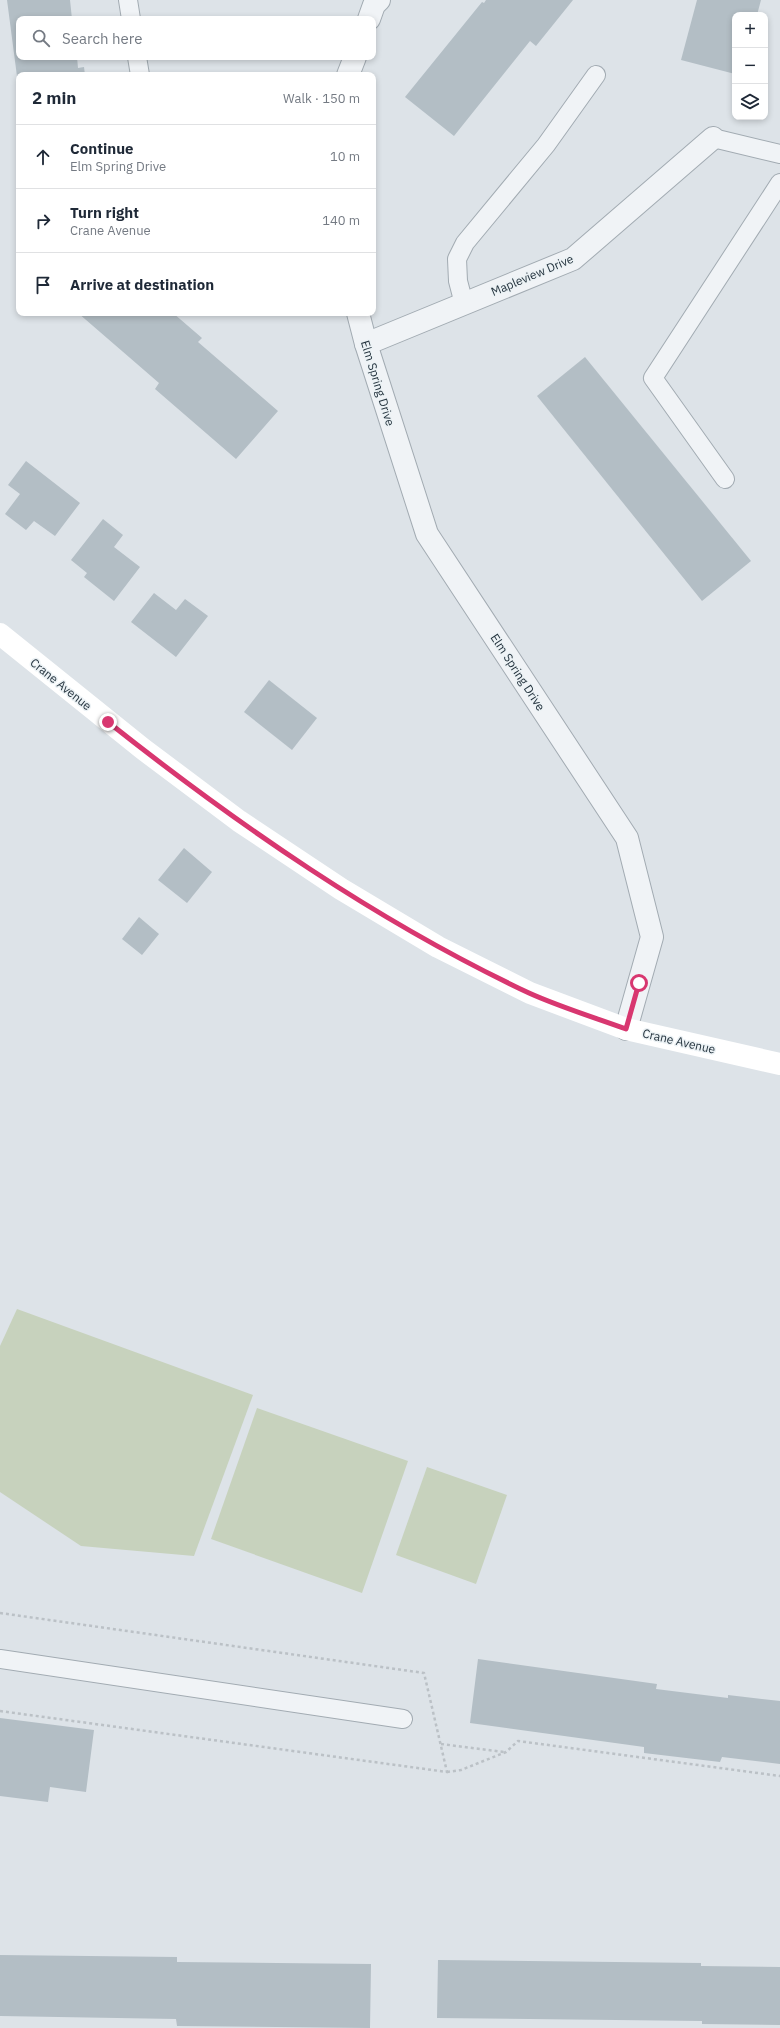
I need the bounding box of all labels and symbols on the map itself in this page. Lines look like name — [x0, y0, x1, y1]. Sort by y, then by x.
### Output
street label: Mapleview Drive — [488, 251, 576, 299]
street label: Elm Spring Drive — [358, 338, 398, 428]
street label: Elm Spring Drive — [488, 631, 549, 714]
street label: Crane Avenue — [27, 655, 95, 714]
route end — [99, 713, 117, 731]
route start — [630, 974, 648, 992]
street label: Crane Avenue — [641, 1025, 717, 1057]

